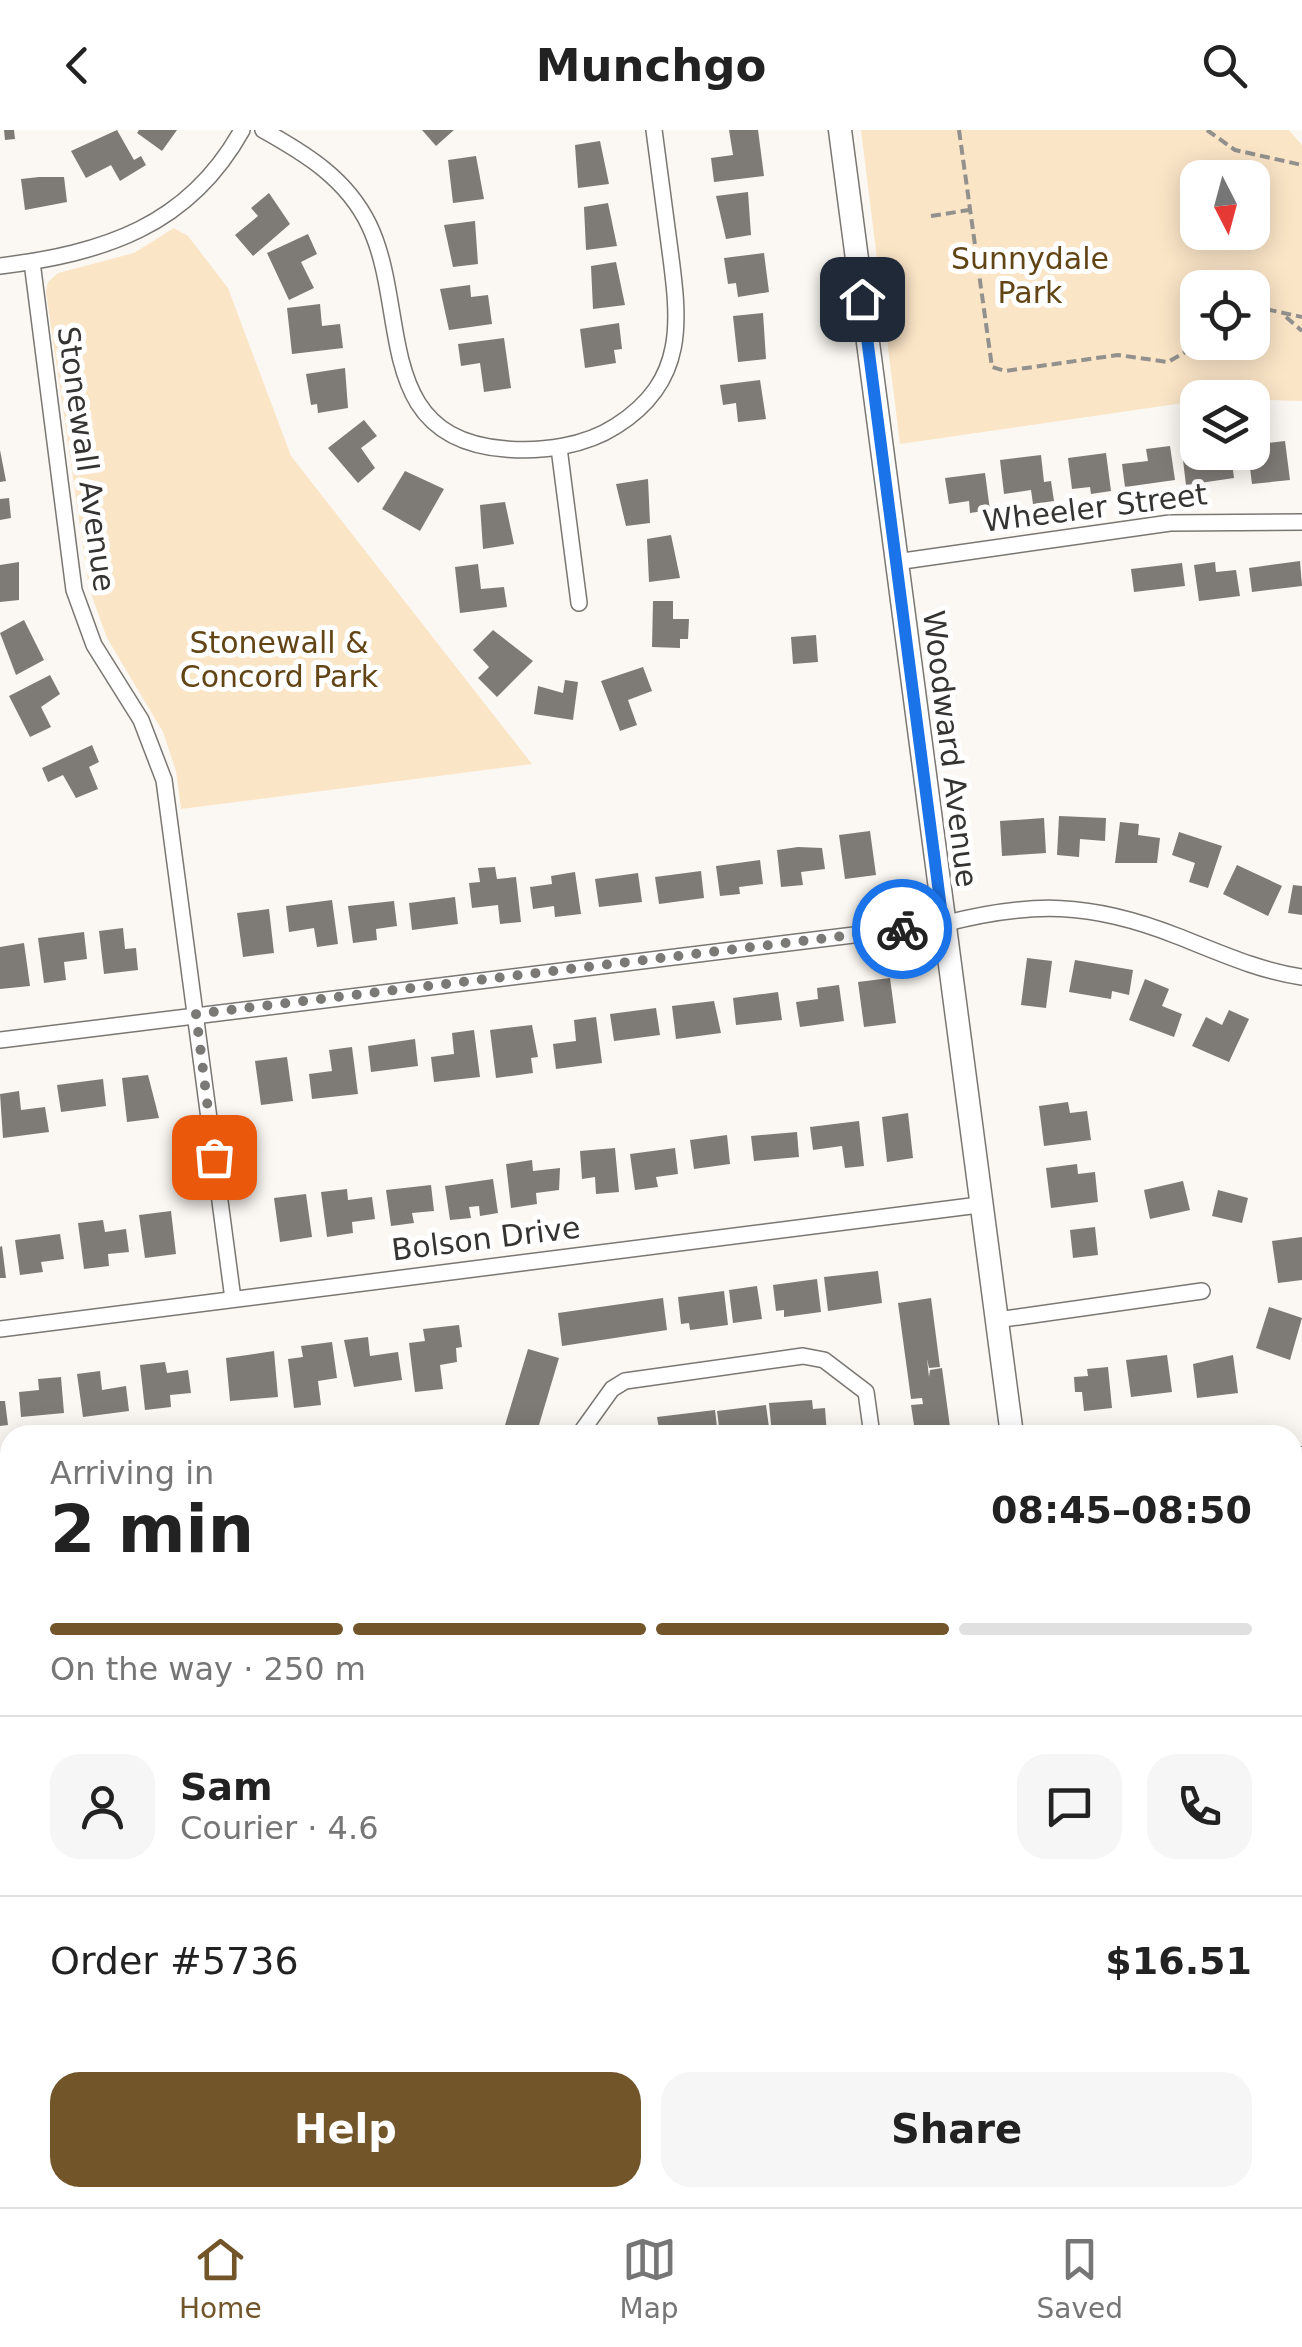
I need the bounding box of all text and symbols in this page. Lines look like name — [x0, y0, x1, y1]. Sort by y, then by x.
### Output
icon: back — [50, 38, 105, 93]
icon: search — [1197, 38, 1252, 93]
text: Munchgo — [536, 39, 766, 92]
north arrow — [1180, 160, 1270, 250]
map controls — [1180, 160, 1270, 470]
park label: Sunnydale Park — [951, 241, 1109, 310]
pin — [820, 257, 905, 342]
button: locate — [1180, 270, 1270, 360]
icon: home — [835, 272, 890, 327]
street label: Stonewall Avenue — [51, 324, 122, 594]
button: layers — [1180, 380, 1270, 470]
street label: Wheeler Street — [981, 476, 1209, 539]
street label: Woodward Avenue — [916, 609, 985, 889]
park label: Stonewall & Concord Park — [180, 625, 379, 694]
courier — [852, 879, 952, 979]
icon: bike — [875, 902, 930, 957]
pin — [172, 1115, 257, 1200]
icon: bag — [187, 1130, 242, 1185]
street label: Bolson Drive — [390, 1210, 582, 1267]
text: Arriving in — [50, 1454, 214, 1492]
text: 08:45–08:50 — [991, 1488, 1252, 1532]
text: 2 min — [50, 1492, 254, 1567]
text: On the way · 250 m — [50, 1650, 366, 1688]
button: person — [50, 1754, 155, 1859]
button: chat — [1017, 1754, 1122, 1859]
button: phone — [1147, 1754, 1252, 1859]
text: Sam — [180, 1765, 273, 1809]
text: Courier · 4.6 — [180, 1809, 379, 1847]
text: Order #5736 — [50, 1939, 299, 1983]
text: $16.51 — [1105, 1939, 1252, 1983]
button: Help — [50, 2072, 641, 2187]
button: Share — [661, 2072, 1252, 2187]
tab: Home — [179, 2232, 262, 2325]
tab: Map — [620, 2232, 679, 2325]
tab: Saved — [1037, 2232, 1123, 2325]

